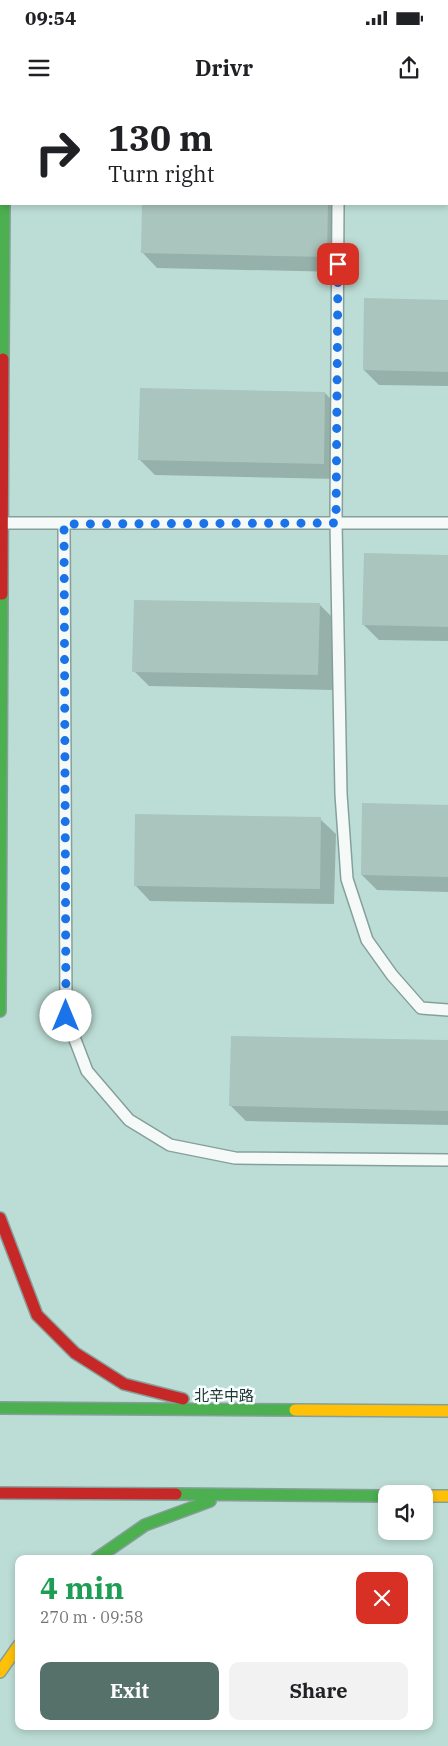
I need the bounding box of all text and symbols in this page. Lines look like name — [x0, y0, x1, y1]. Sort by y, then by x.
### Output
text: 09:54 — [25, 6, 76, 30]
text: Drivr — [195, 53, 253, 82]
icon: menu — [25, 54, 53, 82]
icon: share — [395, 54, 423, 82]
text: 130 m — [108, 115, 213, 161]
icon: right — [25, 120, 90, 185]
text: Turn right — [108, 159, 215, 188]
pin — [317, 243, 359, 285]
icon: arrive — [324, 250, 352, 278]
position arrow — [39, 989, 91, 1041]
street label: 北辛中路 — [194, 1386, 254, 1405]
map controls — [378, 1485, 433, 1540]
button: sound — [378, 1485, 433, 1540]
text: 4 min — [40, 1568, 124, 1607]
button: close — [356, 1572, 408, 1624]
text: 270 m · 09:58 — [40, 1607, 143, 1627]
button: Exit — [40, 1662, 219, 1720]
button: Share — [229, 1662, 408, 1720]

